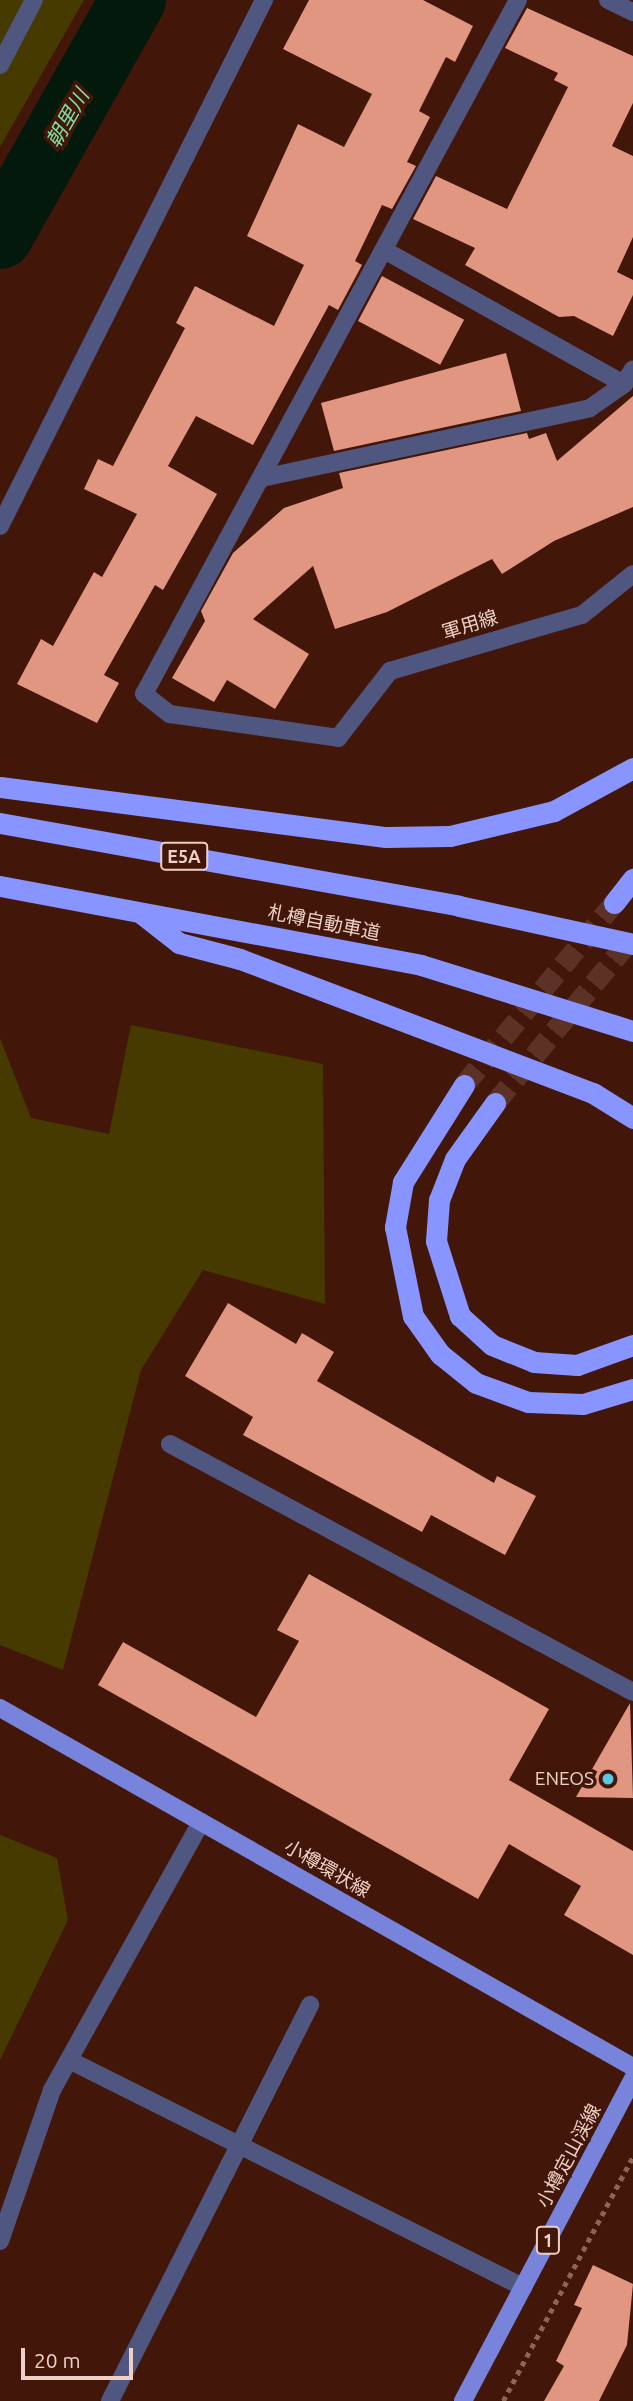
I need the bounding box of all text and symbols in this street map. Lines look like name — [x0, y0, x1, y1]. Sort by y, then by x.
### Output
water label: 朝里川 — [40, 84, 94, 152]
street label: 軍用線 — [439, 606, 501, 644]
road number: E5A — [160, 842, 208, 870]
street label: 札樽自動車道 — [266, 901, 382, 945]
place label: ENEOS — [535, 1768, 594, 1790]
marker: ENEOS — [600, 1771, 616, 1787]
street label: 小樽環状線 — [280, 1835, 374, 1903]
street label: 小樽定山渓線 — [532, 2100, 606, 2212]
road number: 1 — [536, 2226, 560, 2254]
scale bar — [24, 2334, 136, 2378]
text: 20 m — [34, 2348, 81, 2372]

